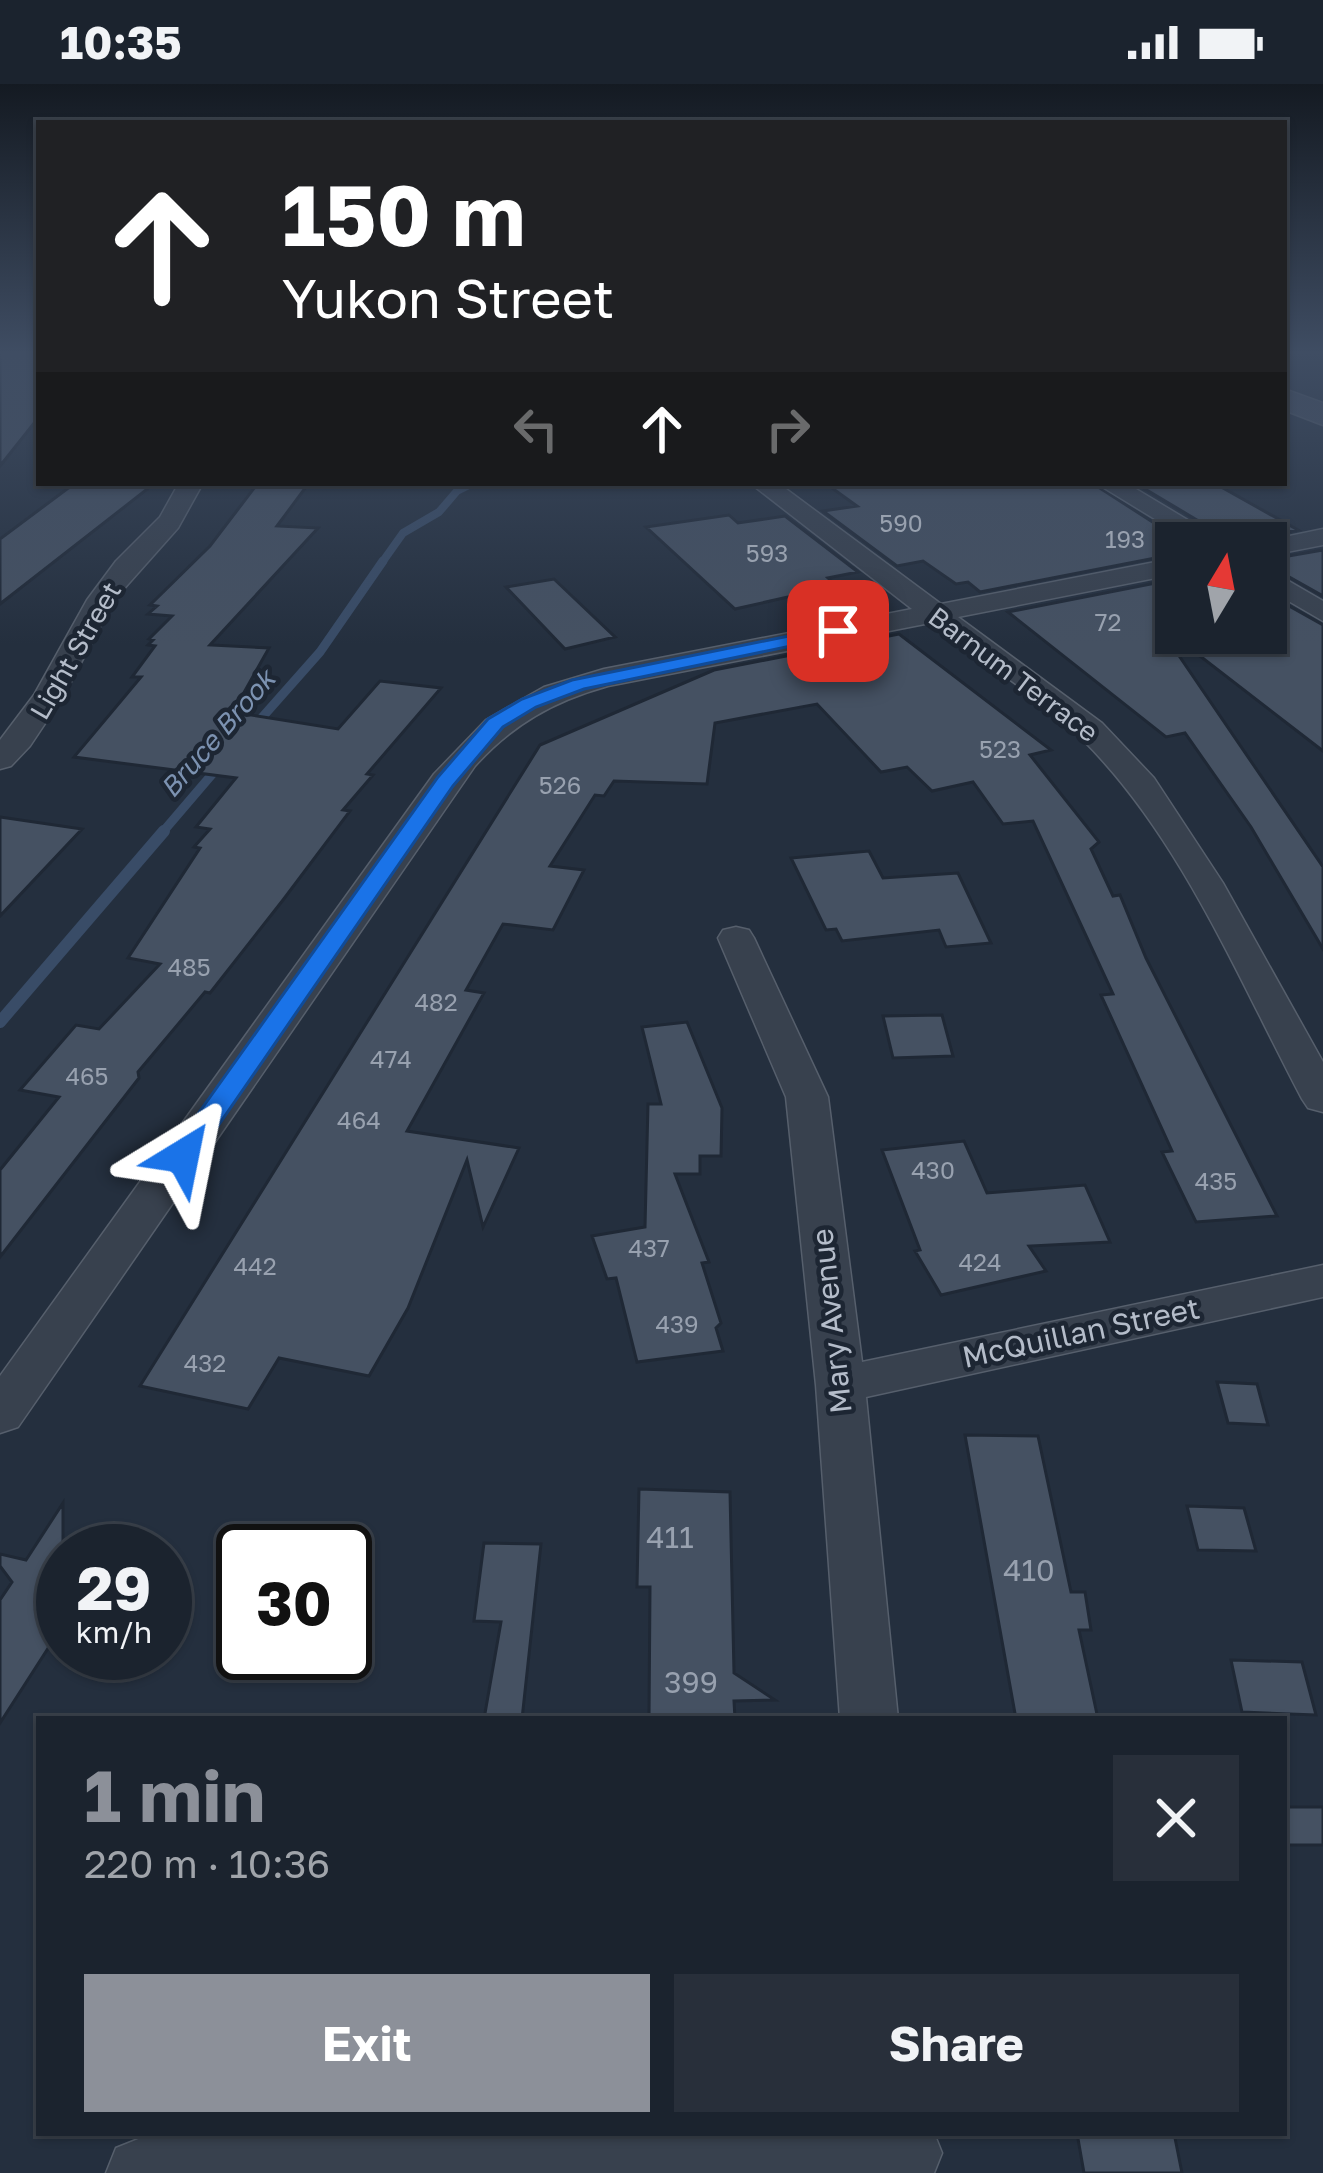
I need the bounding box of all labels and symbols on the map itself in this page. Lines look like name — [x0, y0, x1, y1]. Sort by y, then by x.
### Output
house number: 590 — [879, 508, 923, 537]
north arrow — [1155, 522, 1287, 654]
house number: 193 — [1105, 524, 1145, 553]
house number: 593 — [746, 538, 788, 567]
street label: Light Street — [23, 576, 127, 725]
pin — [787, 580, 889, 682]
street label: Barnum Terrace — [923, 600, 1105, 748]
house number: 72 — [1095, 607, 1121, 636]
water label: Bruce Brook — [153, 661, 283, 803]
house number: 523 — [979, 734, 1021, 763]
house number: 526 — [539, 770, 581, 799]
house number: 485 — [167, 952, 211, 981]
house number: 482 — [414, 987, 458, 1016]
house number: 474 — [370, 1044, 412, 1073]
house number: 465 — [65, 1061, 109, 1090]
position arrow — [120, 1093, 246, 1219]
house number: 464 — [337, 1105, 381, 1134]
house number: 430 — [911, 1155, 955, 1184]
house number: 435 — [1195, 1166, 1237, 1195]
street label: Mary Avenue — [803, 1227, 859, 1415]
house number: 437 — [628, 1233, 670, 1262]
house number: 424 — [958, 1247, 1002, 1276]
house number: 442 — [233, 1251, 277, 1280]
street label: McQuillan Street — [959, 1289, 1203, 1375]
house number: 439 — [655, 1309, 699, 1338]
house number: 432 — [184, 1348, 226, 1377]
house number: 411 — [646, 1519, 694, 1555]
speed limit sign: 30 — [216, 1524, 372, 1680]
house number: 410 — [1003, 1552, 1055, 1588]
house number: 399 — [664, 1664, 718, 1700]

